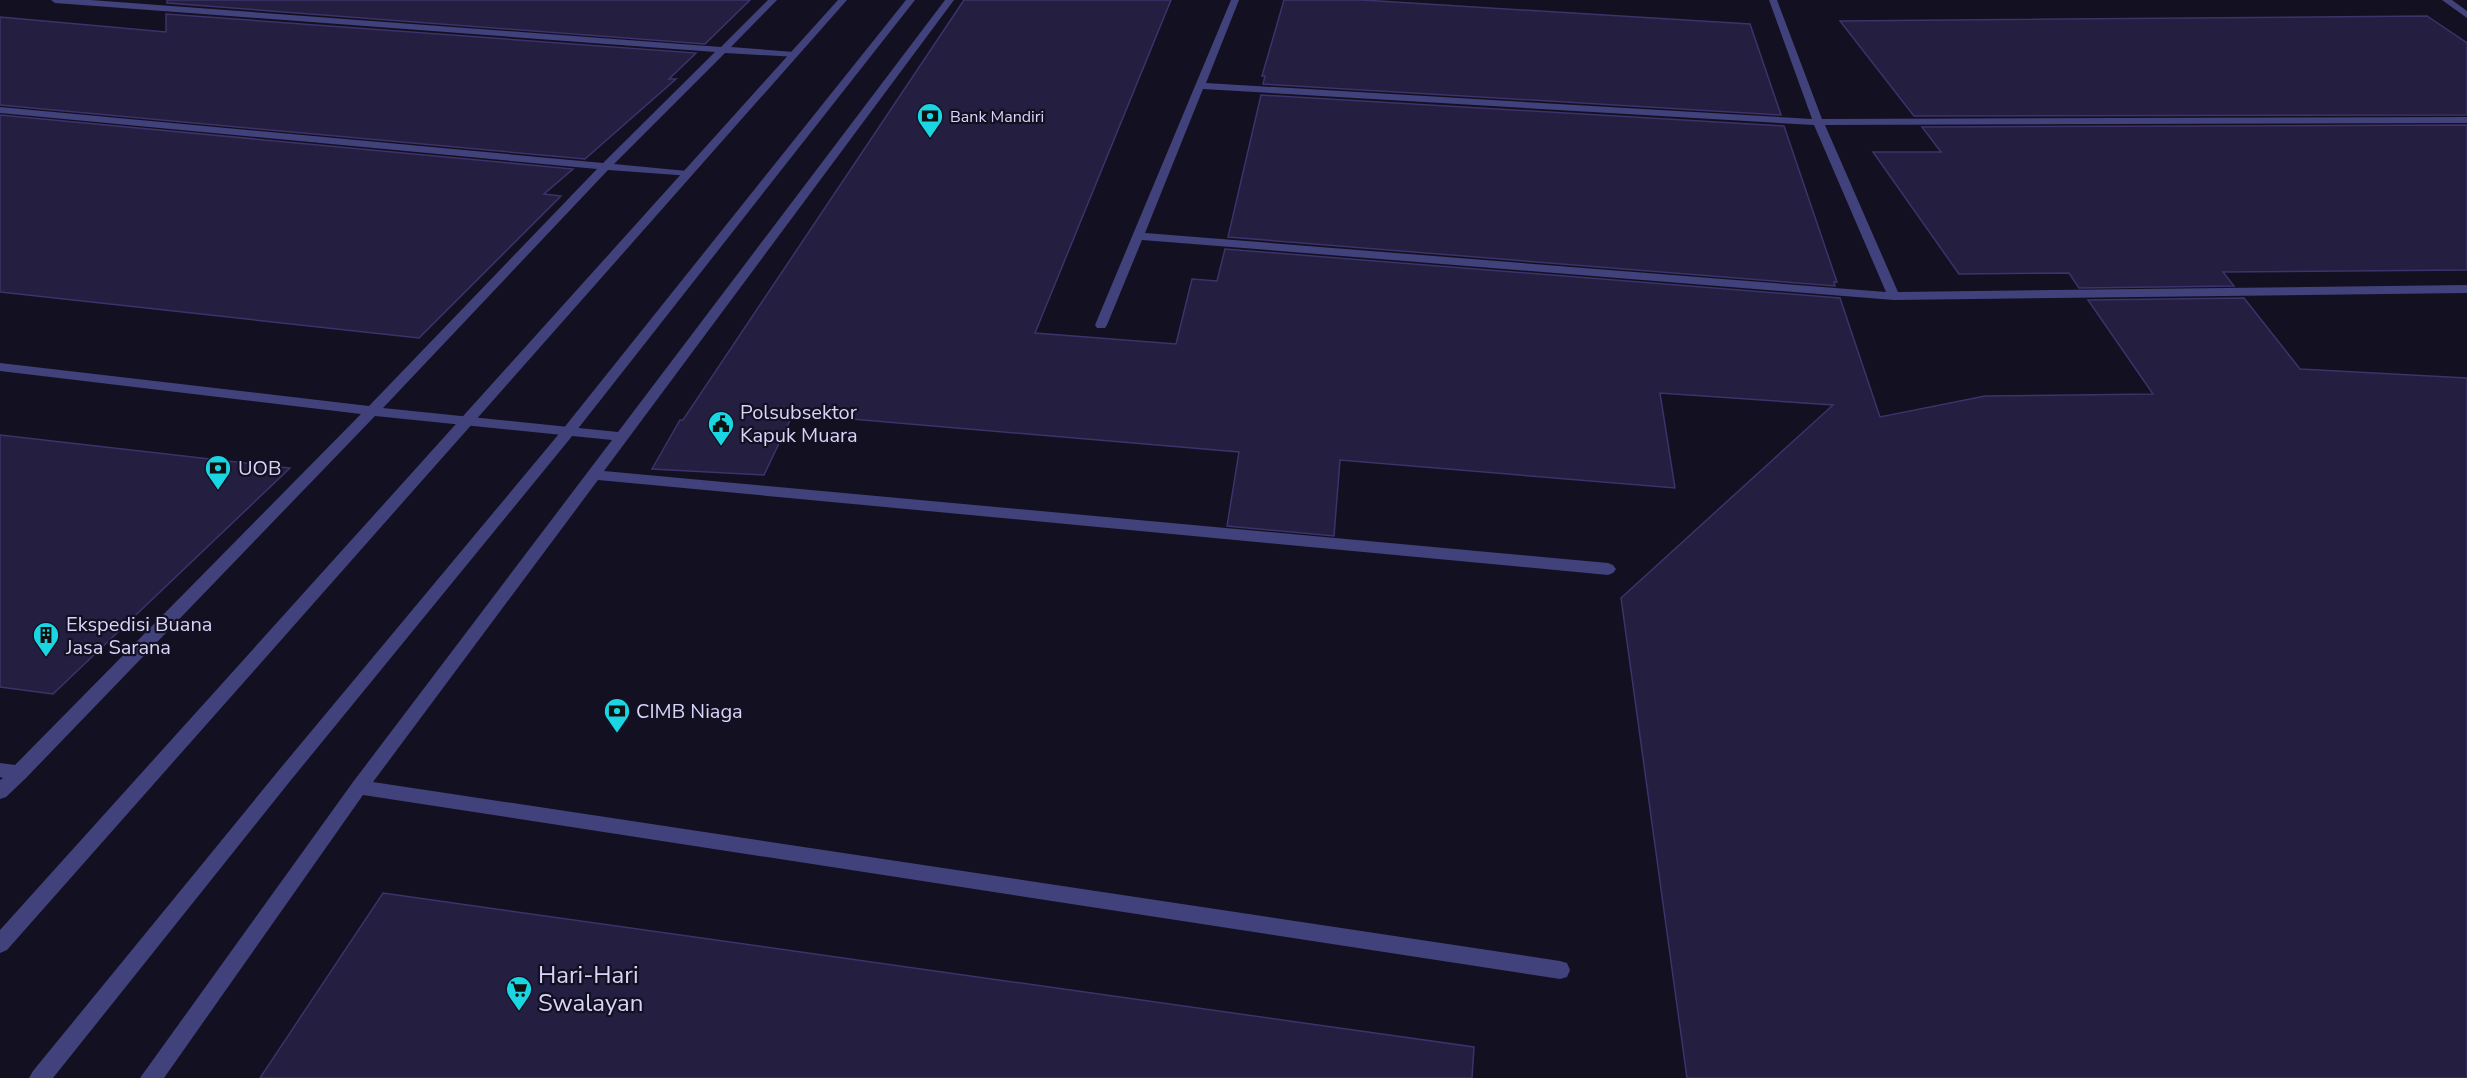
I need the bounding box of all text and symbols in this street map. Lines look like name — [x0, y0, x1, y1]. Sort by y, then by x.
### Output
bank icon: Bank Mandiri — [915, 101, 945, 139]
place label: Bank Mandiri — [950, 106, 1044, 128]
place label: Polsubsektor Kapuk Muara — [740, 399, 858, 449]
public building icon: Polsubsektor Kapuk Muara — [706, 409, 736, 447]
bank icon: UOB — [203, 453, 233, 491]
place label: UOB — [238, 455, 281, 482]
place label: Ekspedisi Buana Jasa Sarana — [65, 611, 212, 661]
building icon: Ekspedisi Buana Jasa Sarana — [31, 620, 61, 658]
bank icon: CIMB Niaga — [602, 696, 632, 734]
place label: CIMB Niaga — [636, 698, 743, 725]
place label: Hari-Hari Swalayan — [538, 959, 643, 1019]
supermarket icon: Hari-Hari Swalayan — [504, 974, 534, 1012]

